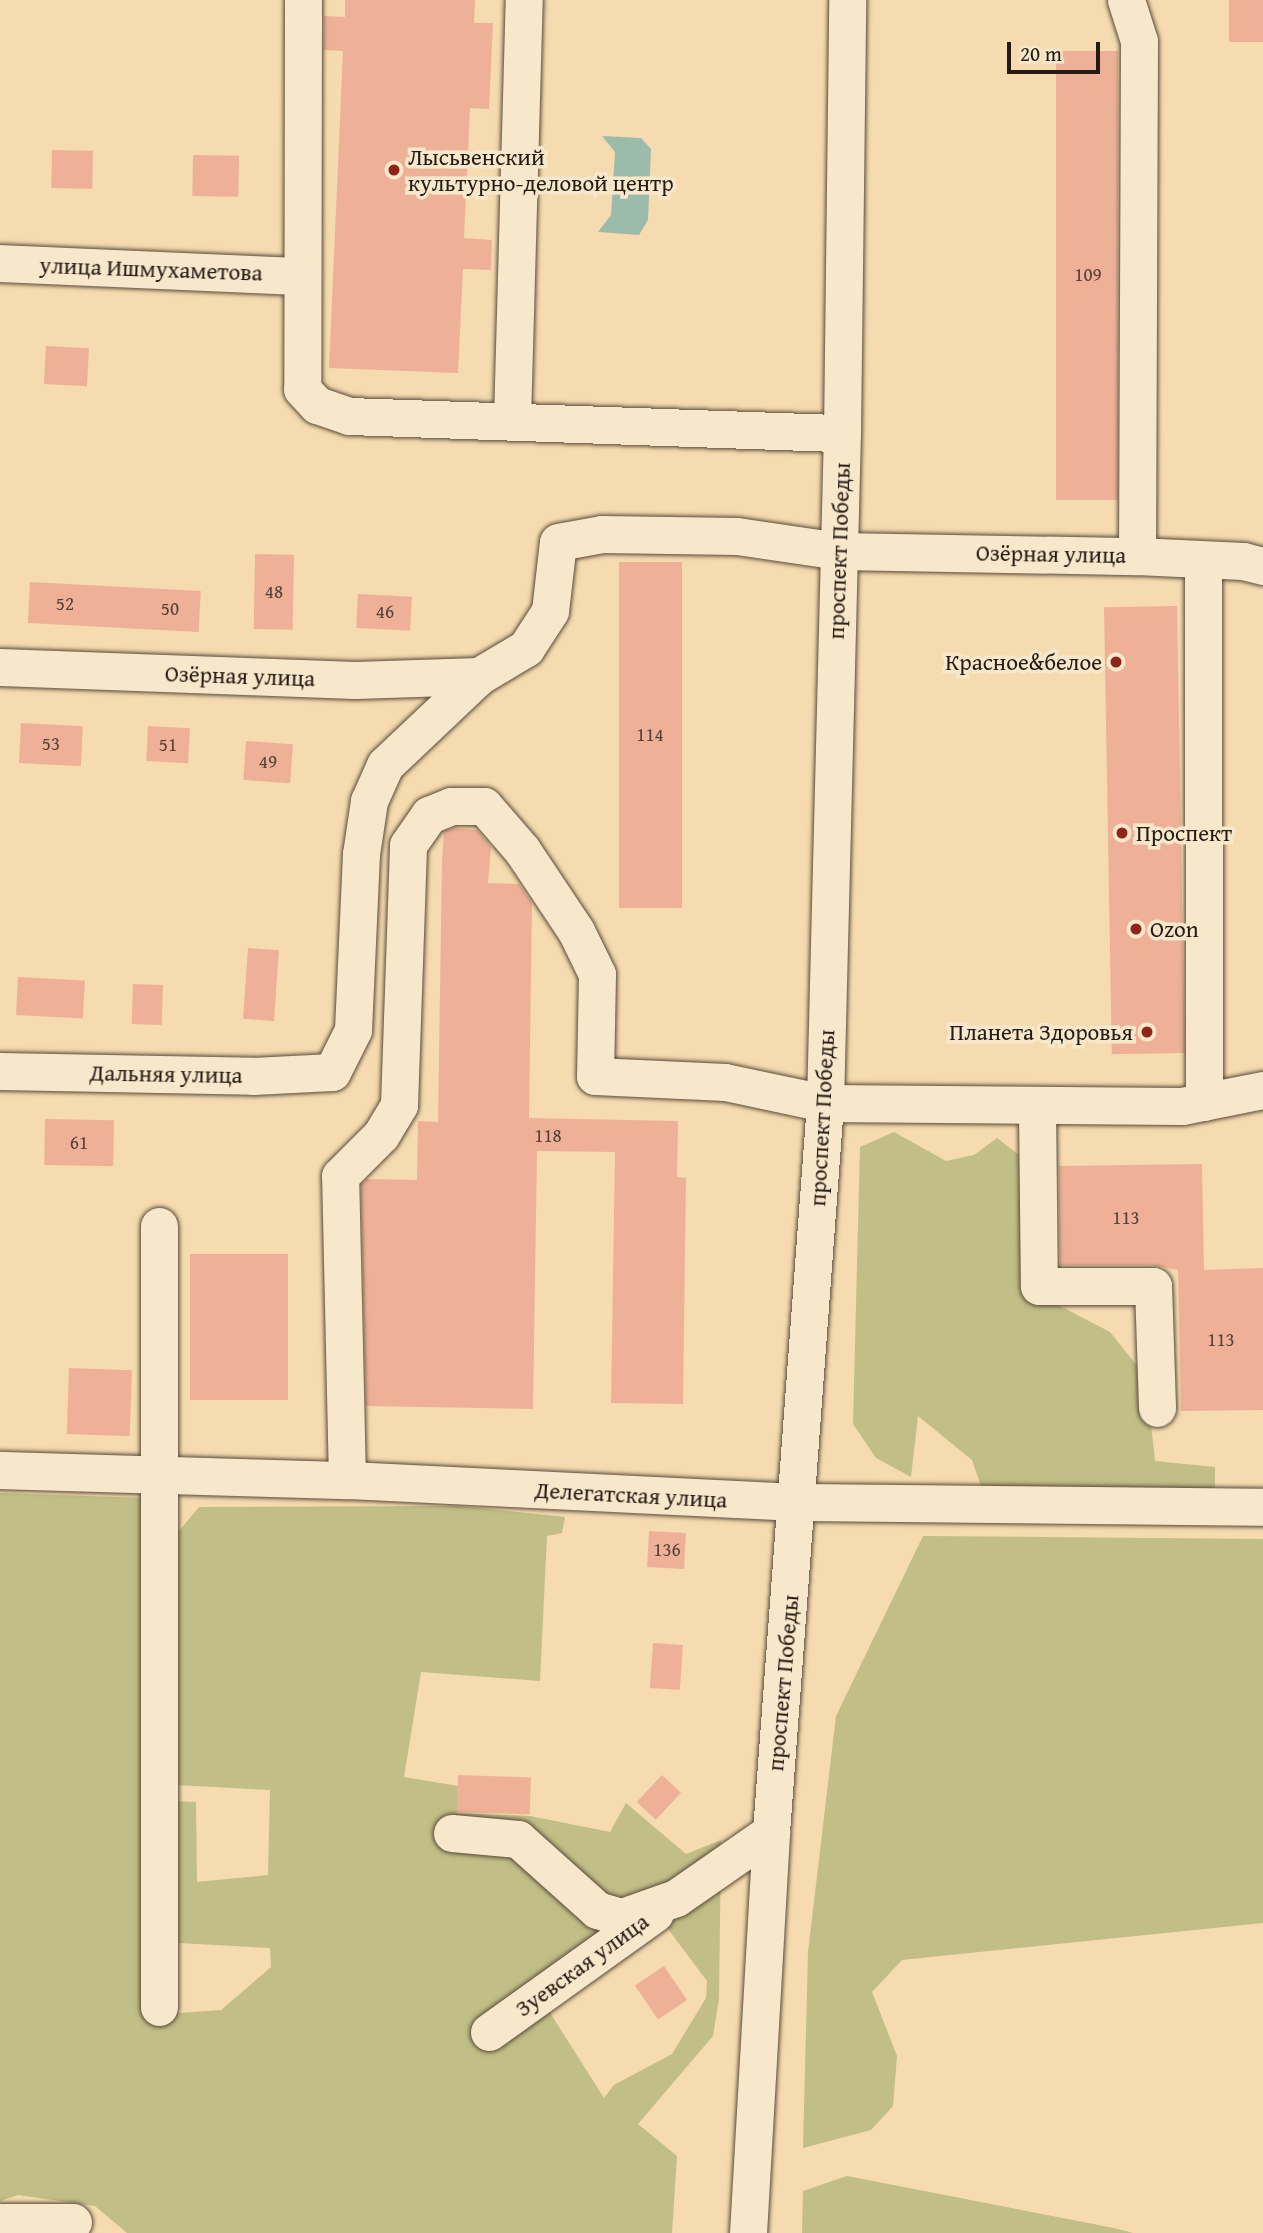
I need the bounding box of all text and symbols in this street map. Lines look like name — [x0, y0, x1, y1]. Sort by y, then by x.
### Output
scale bar — [1011, 28, 1104, 72]
text: 20 m — [1020, 38, 1062, 69]
place label: Лысьвенский культурно-деловой центр — [408, 143, 674, 197]
marker: Лысьвенский культурно-деловой центр — [386, 162, 402, 178]
street label: улица Ишмухаметова — [39, 251, 263, 287]
house number: 109 — [1074, 264, 1102, 286]
street label: проспект Победы — [822, 462, 856, 640]
street label: Озёрная улица — [976, 539, 1126, 569]
house number: 48 — [265, 581, 283, 603]
house number: 52 — [56, 593, 74, 615]
house number: 50 — [161, 598, 179, 620]
house number: 46 — [376, 601, 394, 623]
place label: Красное&белое — [945, 648, 1102, 676]
marker: Красное&белое — [1108, 654, 1124, 670]
street label: Озёрная улица — [164, 660, 316, 692]
house number: 114 — [636, 724, 664, 746]
house number: 53 — [42, 733, 60, 755]
house number: 51 — [159, 734, 177, 756]
house number: 49 — [259, 751, 277, 773]
place label: Проспект — [1136, 819, 1232, 847]
marker: Проспект — [1114, 825, 1130, 841]
place label: Ozon — [1150, 915, 1199, 943]
marker: Ozon — [1128, 921, 1144, 937]
place label: Планета Здоровья — [949, 1018, 1133, 1046]
marker: Планета Здоровья — [1139, 1024, 1155, 1040]
street label: проспект Победы — [804, 1029, 840, 1207]
street label: Дальняя улица — [89, 1059, 243, 1089]
house number: 118 — [534, 1125, 562, 1147]
house number: 61 — [70, 1132, 88, 1154]
house number: 113 — [1112, 1207, 1140, 1229]
house number: 113 — [1207, 1329, 1235, 1351]
street label: Делегатская улица — [534, 1476, 728, 1514]
house number: 136 — [653, 1539, 681, 1561]
street label: проспект Победы — [762, 1594, 804, 1772]
street label: Зуевская улица — [510, 1908, 654, 2022]

